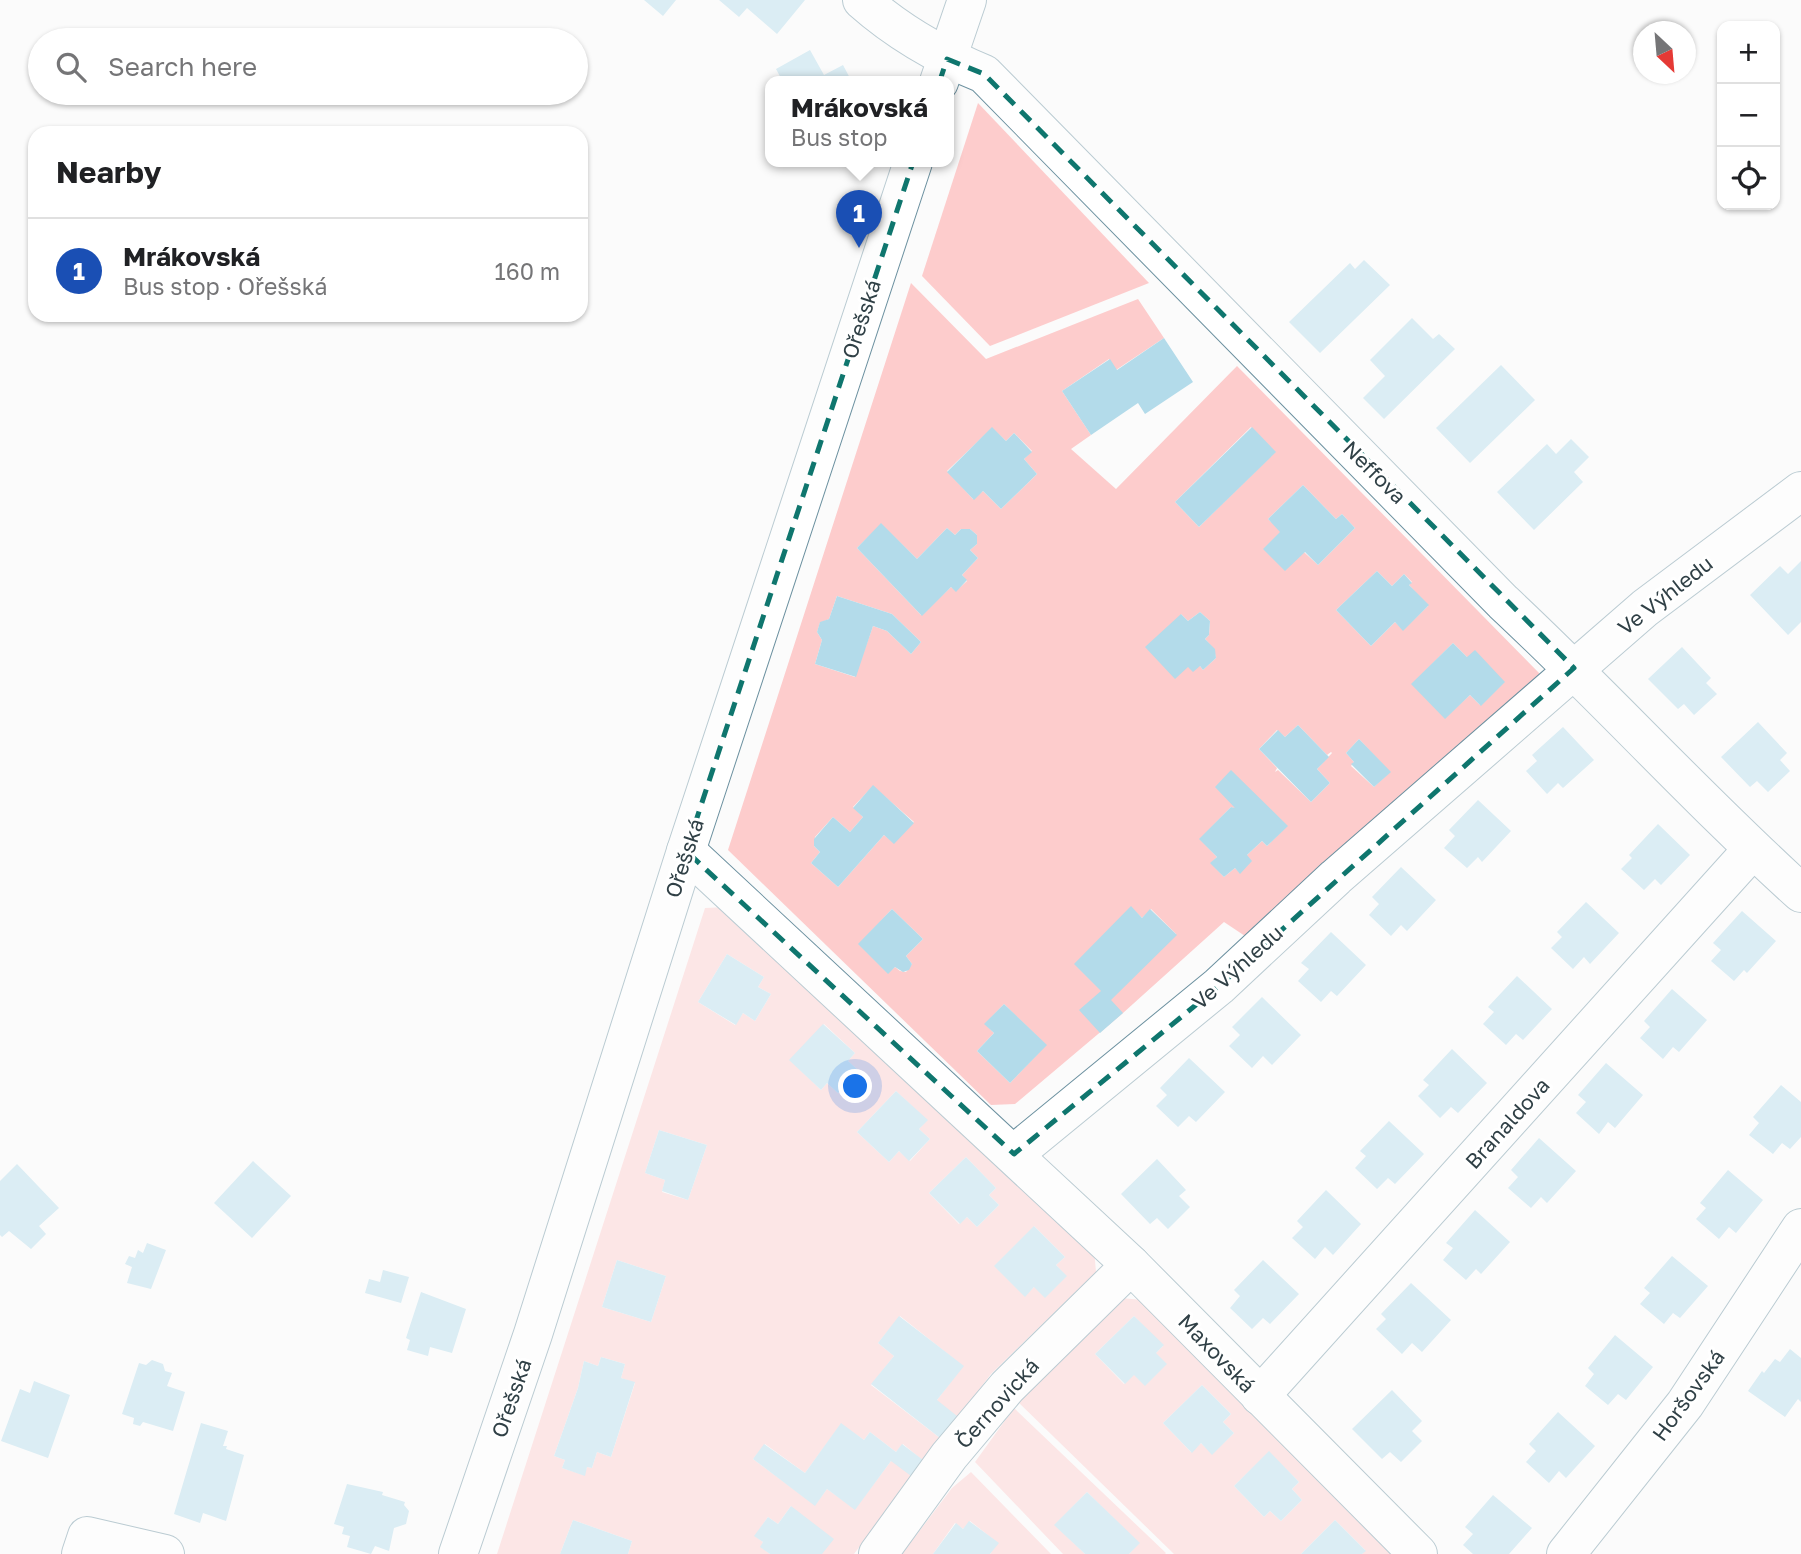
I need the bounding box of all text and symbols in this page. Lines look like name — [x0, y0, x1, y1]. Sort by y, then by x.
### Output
north arrow — [1633, 21, 1696, 84]
map controls — [1717, 21, 1780, 210]
button: + — [1717, 21, 1780, 84]
search box — [28, 28, 588, 105]
icon: search — [52, 48, 90, 86]
text: Search here — [108, 51, 257, 82]
popup — [765, 76, 954, 167]
button: − — [1717, 84, 1780, 147]
text: Mrákovská — [791, 92, 928, 123]
text: Bus stop — [791, 123, 887, 151]
button: locate — [1717, 147, 1780, 210]
text: Nearby — [56, 154, 161, 190]
pin: 1 — [836, 190, 882, 248]
text: Mrákovská — [123, 241, 260, 272]
text: 1 — [73, 257, 85, 285]
text: 160 m — [495, 257, 560, 285]
text: Bus stop · Ořešská — [123, 272, 327, 300]
street label: Ořešská — [836, 276, 886, 362]
street label: Neffova — [1338, 435, 1412, 509]
street label: Ve Výhledu — [1612, 550, 1718, 640]
street label: Ořešská — [659, 815, 709, 901]
street label: Ve Výhledu — [1186, 919, 1288, 1015]
your location — [838, 1069, 872, 1103]
street label: Branaldova — [1459, 1072, 1555, 1174]
street label: Maxovská — [1173, 1308, 1261, 1398]
street label: Horšovská — [1646, 1344, 1730, 1446]
street label: Černovická — [950, 1353, 1044, 1453]
street label: Ořešská — [485, 1355, 537, 1441]

